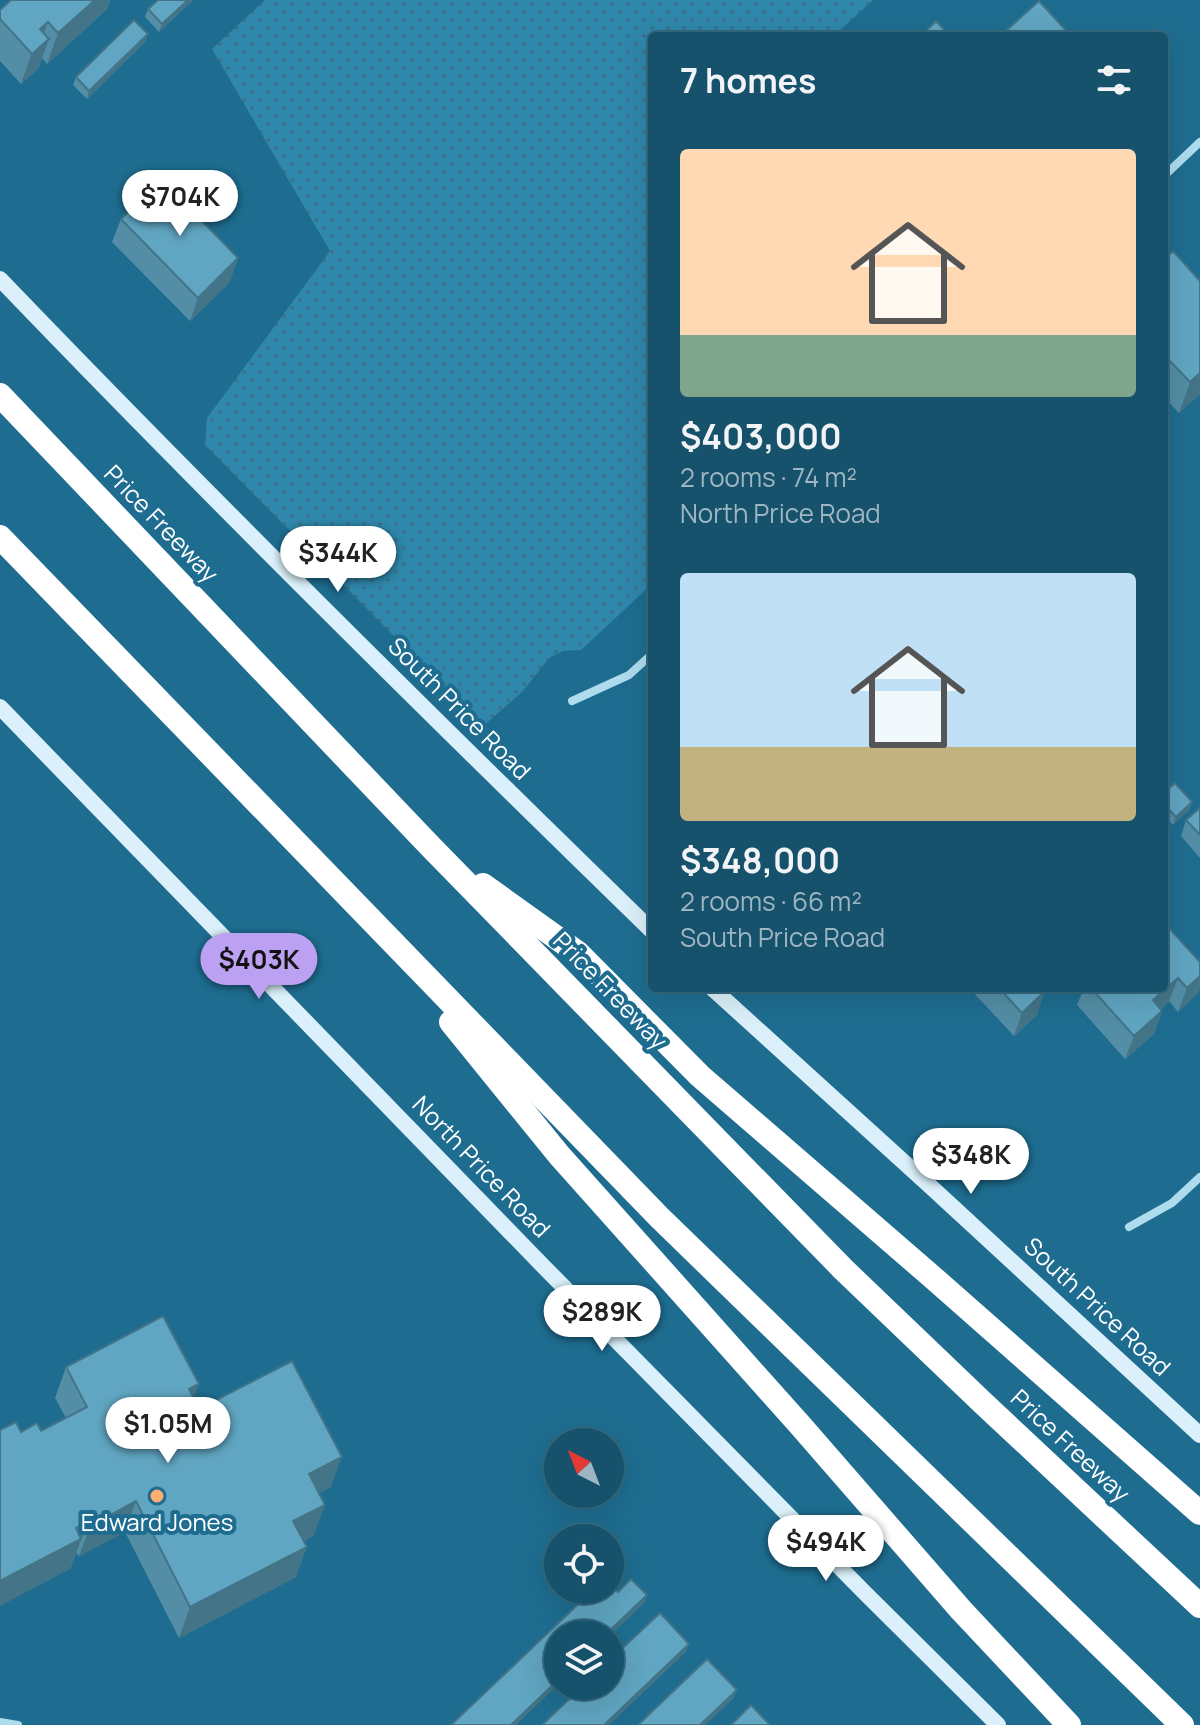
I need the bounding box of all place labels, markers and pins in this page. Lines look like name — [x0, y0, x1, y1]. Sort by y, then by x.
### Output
pin: $704K — [124, 170, 236, 238]
pin: $344K — [282, 526, 394, 594]
pin: $403K — [203, 933, 315, 1001]
pin: $348K — [915, 1128, 1027, 1196]
pin: $289K — [546, 1285, 658, 1353]
pin: $1.05M — [103, 1397, 233, 1465]
marker: Edward Jones — [148, 1487, 166, 1505]
place label: Edward Jones — [81, 1505, 233, 1538]
pin: $494K — [770, 1515, 882, 1583]

